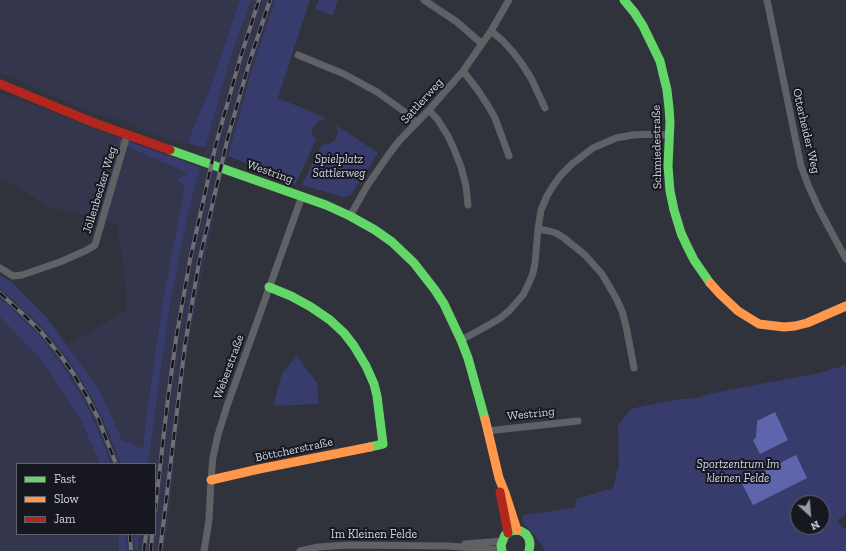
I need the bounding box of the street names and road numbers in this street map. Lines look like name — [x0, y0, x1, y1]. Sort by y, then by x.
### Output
street label: Sattlerweg — [398, 75, 446, 127]
street label: Otterheider Weg — [789, 87, 823, 175]
street label: Schmiedestraße — [649, 105, 665, 189]
street label: Jöllenbecker Weg — [80, 145, 120, 235]
street label: Westring — [245, 157, 295, 187]
street label: Weberstraße — [211, 333, 247, 401]
street label: Westring — [506, 404, 556, 424]
street label: Böttcherstraße — [254, 435, 334, 465]
street label: Im Kleinen Felde — [331, 528, 417, 542]

